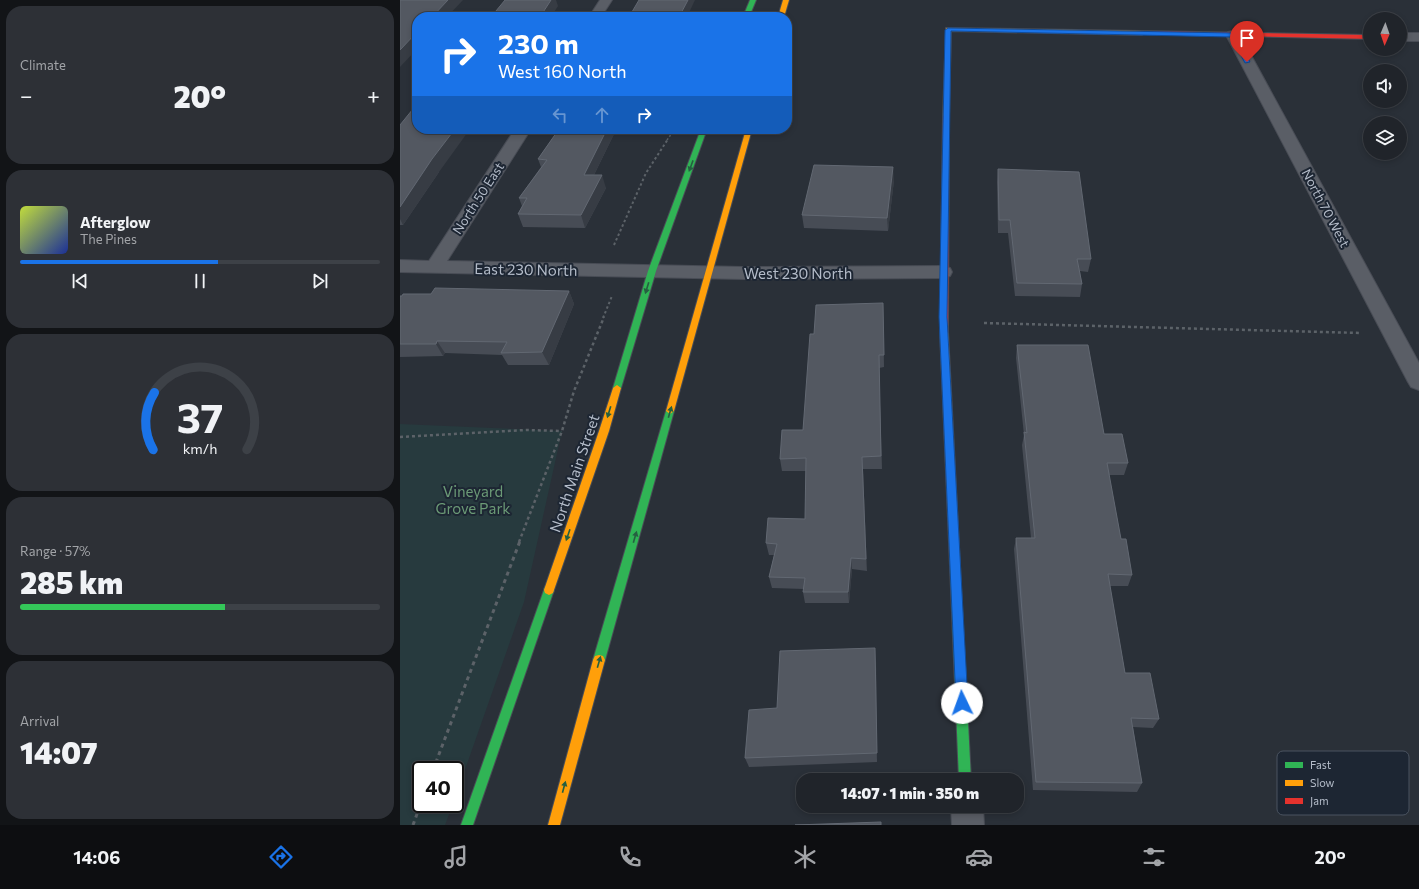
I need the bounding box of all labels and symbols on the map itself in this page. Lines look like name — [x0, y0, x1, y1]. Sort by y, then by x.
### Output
north arrow — [1363, 12, 1407, 56]
pin — [1230, 21, 1264, 62]
street label: North 50 East — [449, 159, 507, 237]
one-way arrow — [687, 160, 693, 172]
street label: North 70 West — [1299, 166, 1353, 250]
street label: East 230 North — [474, 259, 578, 279]
street label: West 230 North — [744, 264, 852, 282]
one-way arrow — [644, 282, 650, 294]
one-way arrow — [667, 406, 673, 418]
one-way arrow — [606, 407, 612, 419]
street label: North Main Street — [545, 412, 603, 534]
park label: Vineyard Grove Park — [435, 482, 511, 517]
one-way arrow — [564, 530, 570, 542]
one-way arrow — [632, 531, 638, 543]
one-way arrow — [596, 656, 602, 668]
position arrow — [941, 682, 983, 724]
legend — [1277, 751, 1409, 815]
text: Fast — [1310, 758, 1332, 771]
speed limit sign: 40 — [412, 761, 464, 813]
text: Slow — [1310, 776, 1335, 789]
one-way arrow — [561, 781, 567, 793]
text: Jam — [1310, 794, 1329, 808]

